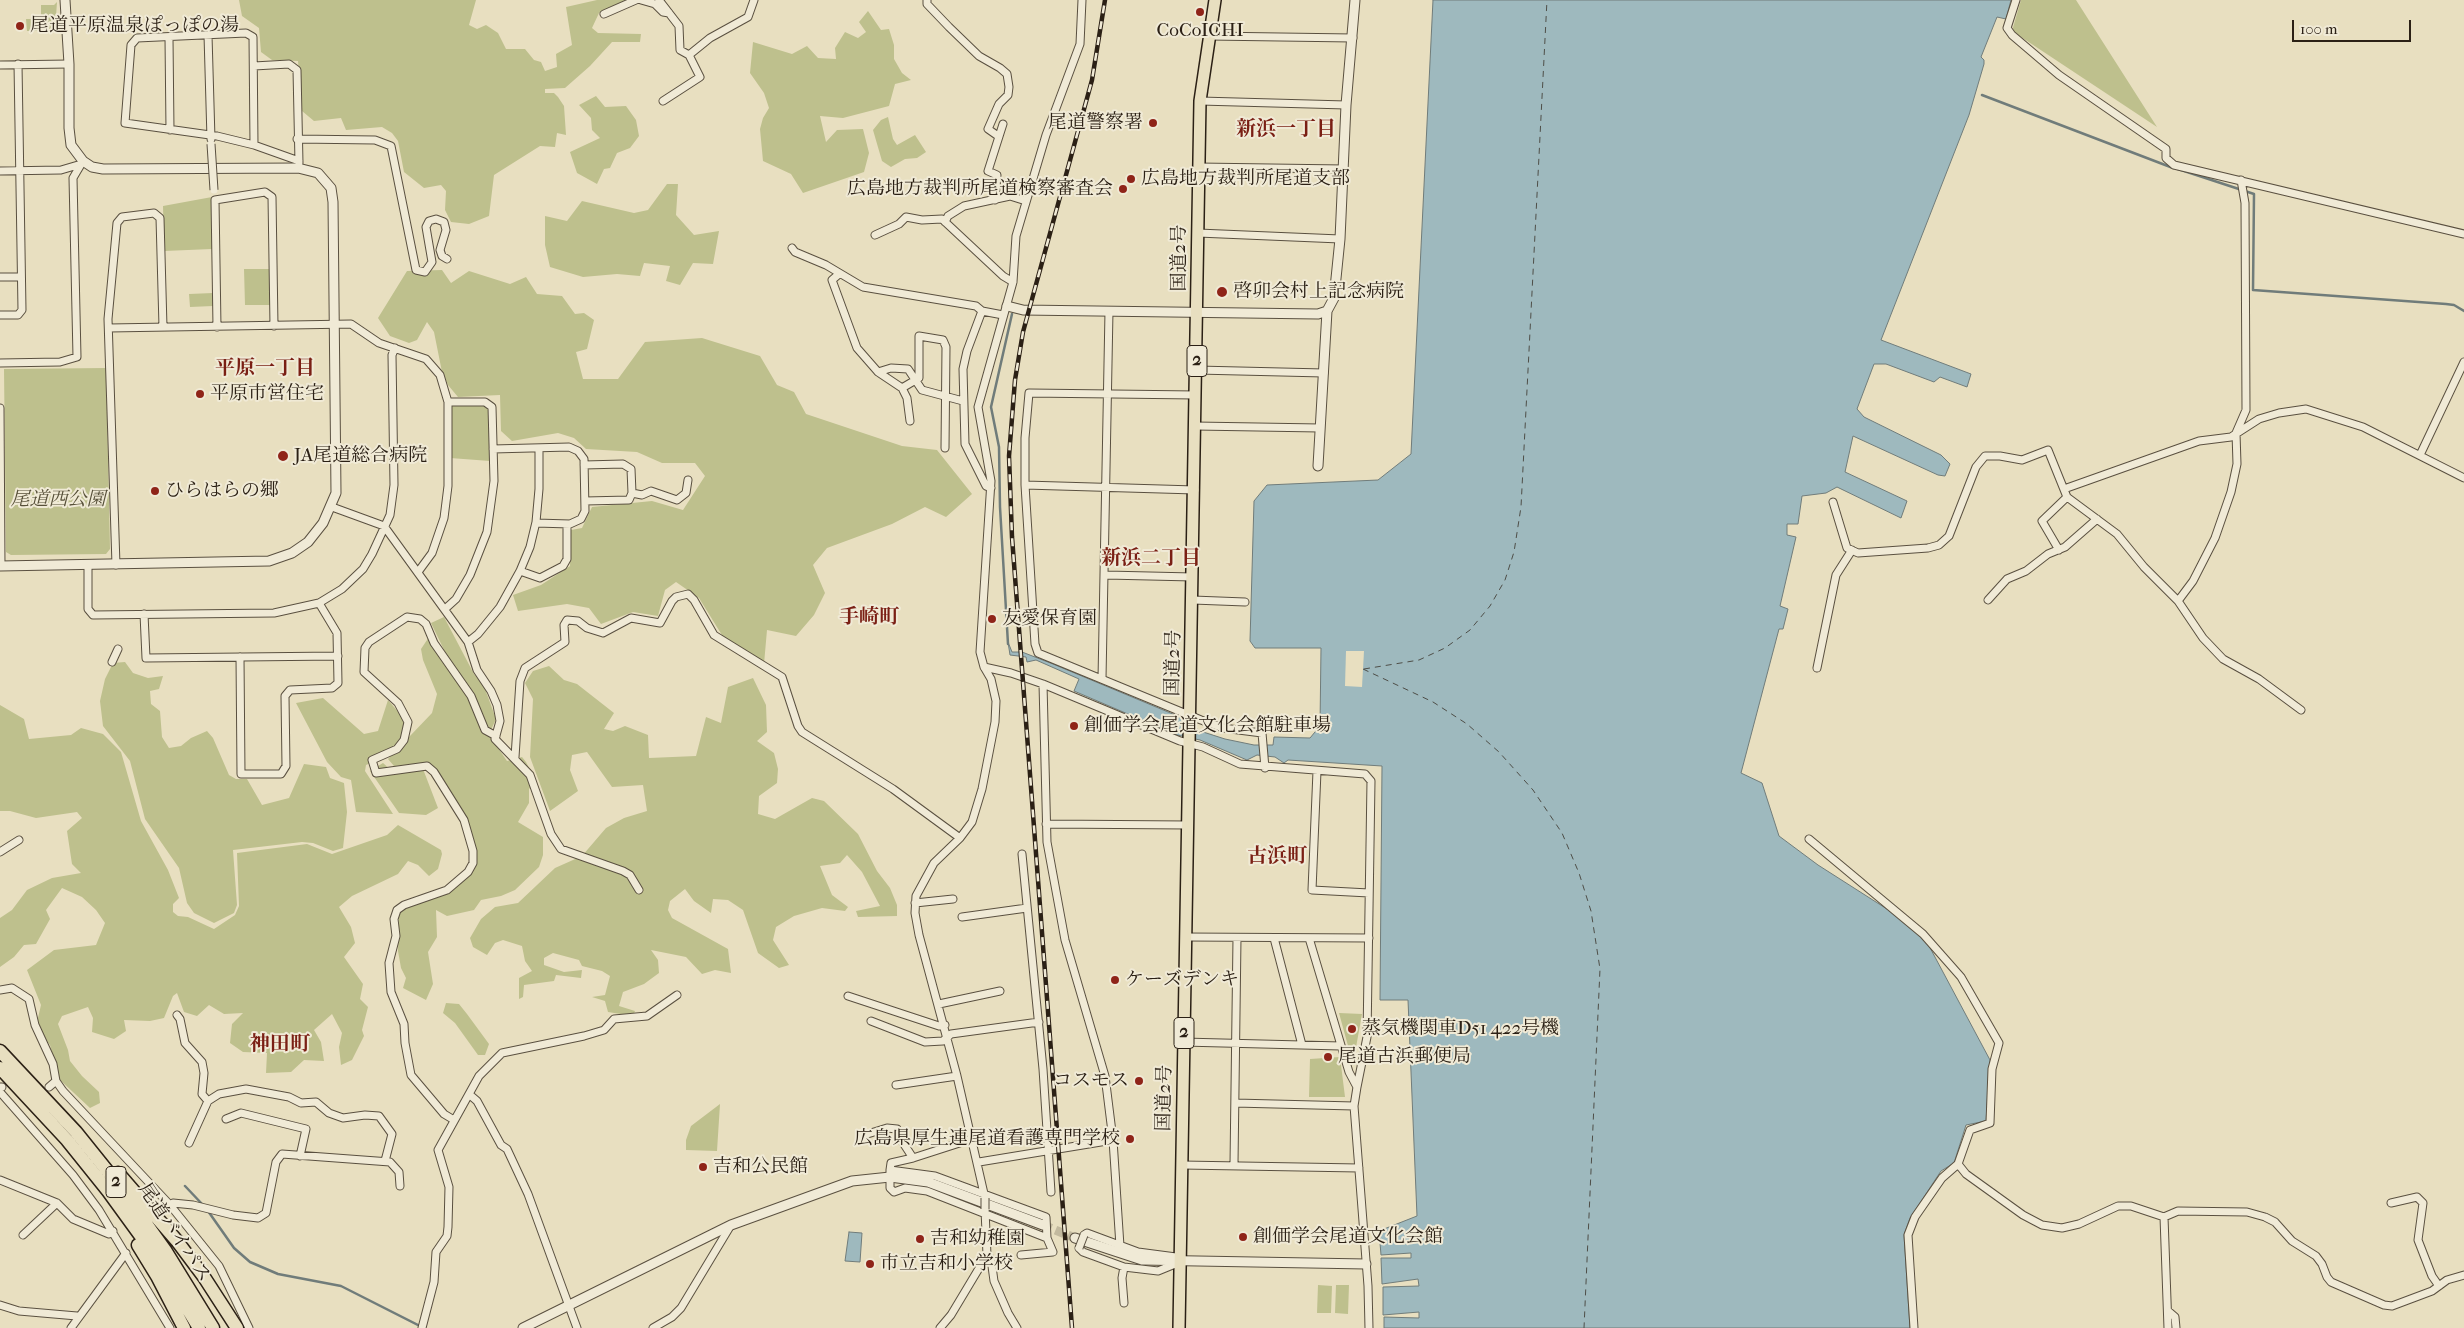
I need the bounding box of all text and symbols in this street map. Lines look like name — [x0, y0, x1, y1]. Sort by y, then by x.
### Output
marker: CoCoICHI — [1194, 6, 1206, 18]
scale bar — [2294, 10, 2413, 42]
place label: 尾道平原温泉ぽっぽの湯 — [30, 15, 239, 37]
marker: 尾道平原温泉ぽっぽの湯 — [14, 20, 26, 32]
place label: CoCoICHI — [1156, 20, 1244, 42]
text: 100 m — [2300, 20, 2338, 38]
place label: 尾道警察署 — [1048, 112, 1143, 134]
marker: 尾道警察署 — [1147, 117, 1159, 129]
district label: 新浜一丁目 — [1236, 118, 1336, 142]
place label: 広島地方裁判所尾道支部 — [1141, 168, 1350, 190]
marker: 広島地方裁判所尾道支部 — [1125, 173, 1137, 185]
place label: 広島地方裁判所尾道検察審査会 — [847, 178, 1113, 200]
marker: 広島地方裁判所尾道検察審査会 — [1117, 183, 1129, 195]
street label: 国道2号 — [1169, 225, 1191, 291]
place label: 啓卯会村上記念病院 — [1233, 281, 1404, 303]
marker: 啓卯会村上記念病院 — [1215, 285, 1229, 299]
road number: 2 — [1187, 346, 1207, 376]
district label: 平原一丁目 — [215, 357, 315, 381]
place label: 平原市営住宅 — [210, 383, 324, 405]
marker: 平原市営住宅 — [194, 388, 206, 400]
place label: JA尾道総合病院 — [294, 445, 427, 467]
marker: JA尾道総合病院 — [276, 449, 290, 463]
place label: ひらはらの郷 — [165, 480, 279, 502]
marker: ひらはらの郷 — [149, 485, 161, 497]
park label: 尾道西公園 — [11, 489, 105, 511]
district label: 新浜二丁目 — [1101, 547, 1201, 571]
district label: 手崎町 — [839, 606, 899, 630]
place label: 友愛保育園 — [1002, 608, 1097, 630]
marker: 友愛保育園 — [986, 613, 998, 625]
street label: 国道2号 — [1162, 629, 1186, 697]
place label: 創価学会尾道文化会館駐車場 — [1084, 715, 1331, 737]
marker: 創価学会尾道文化会館駐車場 — [1068, 720, 1080, 732]
district label: 古浜町 — [1247, 845, 1307, 869]
place label: ケーズデンキ — [1125, 969, 1239, 991]
marker: ケーズデンキ — [1109, 974, 1121, 986]
road number: 2 — [1174, 1018, 1194, 1048]
place label: 蒸気機関車D51 422号機 — [1362, 1018, 1559, 1040]
marker: 蒸気機関車D51 422号機 — [1346, 1023, 1358, 1035]
district label: 神田町 — [250, 1033, 310, 1057]
place label: 尾道古浜郵便局 — [1338, 1046, 1471, 1068]
marker: 尾道古浜郵便局 — [1322, 1051, 1334, 1063]
street label: 国道2号 — [1153, 1064, 1177, 1132]
place label: コスモス — [1053, 1070, 1129, 1092]
marker: コスモス — [1133, 1075, 1145, 1087]
place label: 広島県厚生連尾道看護専門学校 — [854, 1128, 1120, 1150]
marker: 広島県厚生連尾道看護専門学校 — [1124, 1133, 1136, 1145]
place label: 吉和公民館 — [713, 1156, 808, 1178]
marker: 吉和公民館 — [697, 1161, 709, 1173]
road number: 2 — [106, 1166, 126, 1198]
street label: 尾道バイパス — [133, 1179, 215, 1287]
place label: 創価学会尾道文化会館 — [1253, 1226, 1443, 1248]
place label: 吉和幼稚園 — [930, 1228, 1025, 1250]
marker: 創価学会尾道文化会館 — [1237, 1231, 1249, 1243]
marker: 吉和幼稚園 — [914, 1233, 926, 1245]
place label: 市立吉和小学校 — [880, 1253, 1013, 1275]
marker: 市立吉和小学校 — [864, 1258, 876, 1270]

